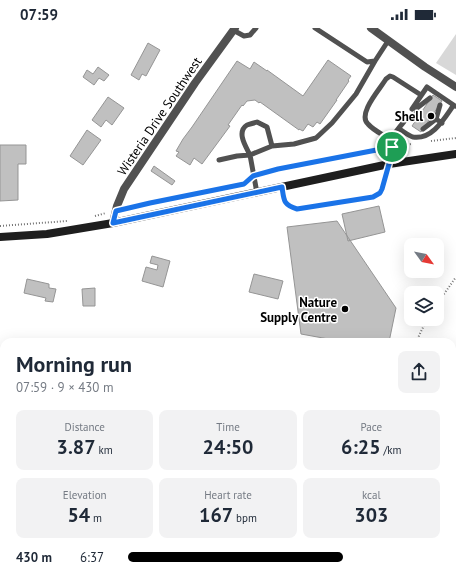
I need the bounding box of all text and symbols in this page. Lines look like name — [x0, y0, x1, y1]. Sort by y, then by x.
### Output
text: 07:59 — [20, 5, 58, 24]
street label: Wisteria Drive Southwest — [113, 53, 206, 179]
place label: Shell — [395, 108, 423, 125]
marker: Shell — [426, 111, 436, 121]
pin — [375, 130, 409, 164]
icon: arrive — [381, 136, 403, 158]
north arrow — [404, 238, 444, 278]
map controls — [404, 238, 444, 326]
button: layers — [404, 286, 444, 326]
place label: Nature Supply Centre — [260, 294, 337, 326]
marker: Nature Supply Centre — [340, 304, 350, 314]
text: Morning run — [16, 350, 132, 378]
button: share — [398, 351, 440, 393]
text: 07:59 · 9 × 430 m — [16, 379, 113, 396]
text: Distance — [65, 420, 105, 434]
text: Time — [216, 420, 240, 434]
text: Pace — [361, 420, 382, 434]
text: 3.87 — [57, 434, 96, 460]
text: 24:50 — [203, 434, 253, 460]
text: 6:25 — [341, 434, 381, 460]
text: km — [96, 443, 113, 457]
text: /km — [381, 443, 402, 457]
text: Elevation — [63, 488, 107, 502]
text: Heart rate — [204, 488, 252, 502]
text: kcal — [362, 488, 381, 502]
text: 54 — [67, 502, 90, 528]
text: 167 — [199, 502, 233, 528]
text: 303 — [354, 502, 388, 528]
text: m — [90, 511, 102, 525]
text: bpm — [233, 511, 257, 525]
text: 430 m — [16, 549, 52, 566]
text: 6:37 — [80, 549, 104, 566]

